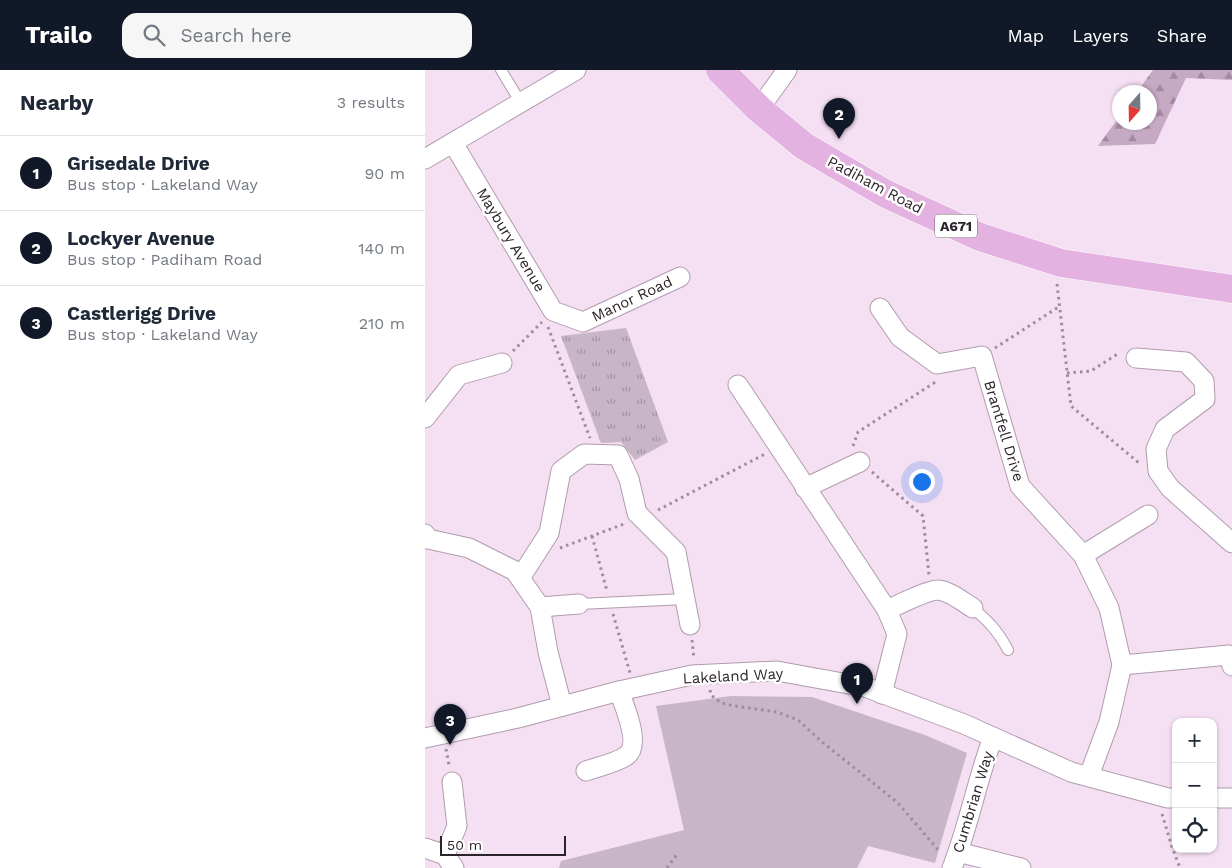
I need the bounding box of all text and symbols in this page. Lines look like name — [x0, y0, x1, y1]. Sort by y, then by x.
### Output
search box — [122, 13, 472, 58]
text: Trailo — [25, 21, 92, 49]
icon: search — [140, 21, 168, 49]
text: Search here — [180, 24, 292, 47]
text: Map — [1007, 25, 1044, 46]
text: Layers — [1072, 25, 1129, 46]
text: Share — [1157, 25, 1207, 46]
north arrow — [1112, 85, 1157, 130]
text: Nearby — [20, 90, 93, 115]
text: 3 results — [337, 93, 405, 112]
pin: 2 — [823, 98, 855, 139]
text: Grisedale Drive — [67, 152, 210, 175]
street label: Padiham Road — [824, 152, 926, 218]
text: 1 — [33, 164, 39, 183]
text: 90 m — [364, 164, 405, 183]
text: Bus stop · Lakeland Way — [67, 175, 258, 194]
street label: Maybury Avenue — [473, 185, 549, 295]
road number: A671 — [935, 214, 977, 238]
text: Lockyer Avenue — [67, 227, 215, 250]
text: 2 — [31, 239, 41, 258]
text: 140 m — [358, 239, 405, 258]
text: Bus stop · Padiham Road — [67, 250, 262, 269]
street label: Manor Road — [589, 272, 675, 326]
text: Castlerigg Drive — [67, 302, 216, 325]
text: 3 — [31, 314, 41, 333]
text: 210 m — [359, 314, 405, 333]
text: Bus stop · Lakeland Way — [67, 325, 258, 344]
street label: Brantfell Drive — [980, 378, 1028, 484]
your location — [909, 469, 935, 495]
pin: 1 — [841, 663, 873, 704]
street label: Lakeland Way — [682, 664, 784, 688]
pin: 3 — [434, 704, 466, 745]
map controls — [1172, 718, 1217, 853]
button: + — [1172, 718, 1217, 763]
street label: Cumbrian Way — [949, 749, 997, 855]
button: − — [1172, 763, 1217, 808]
button: locate — [1172, 808, 1217, 853]
scale bar — [440, 833, 566, 856]
text: 50 m — [447, 837, 482, 853]

